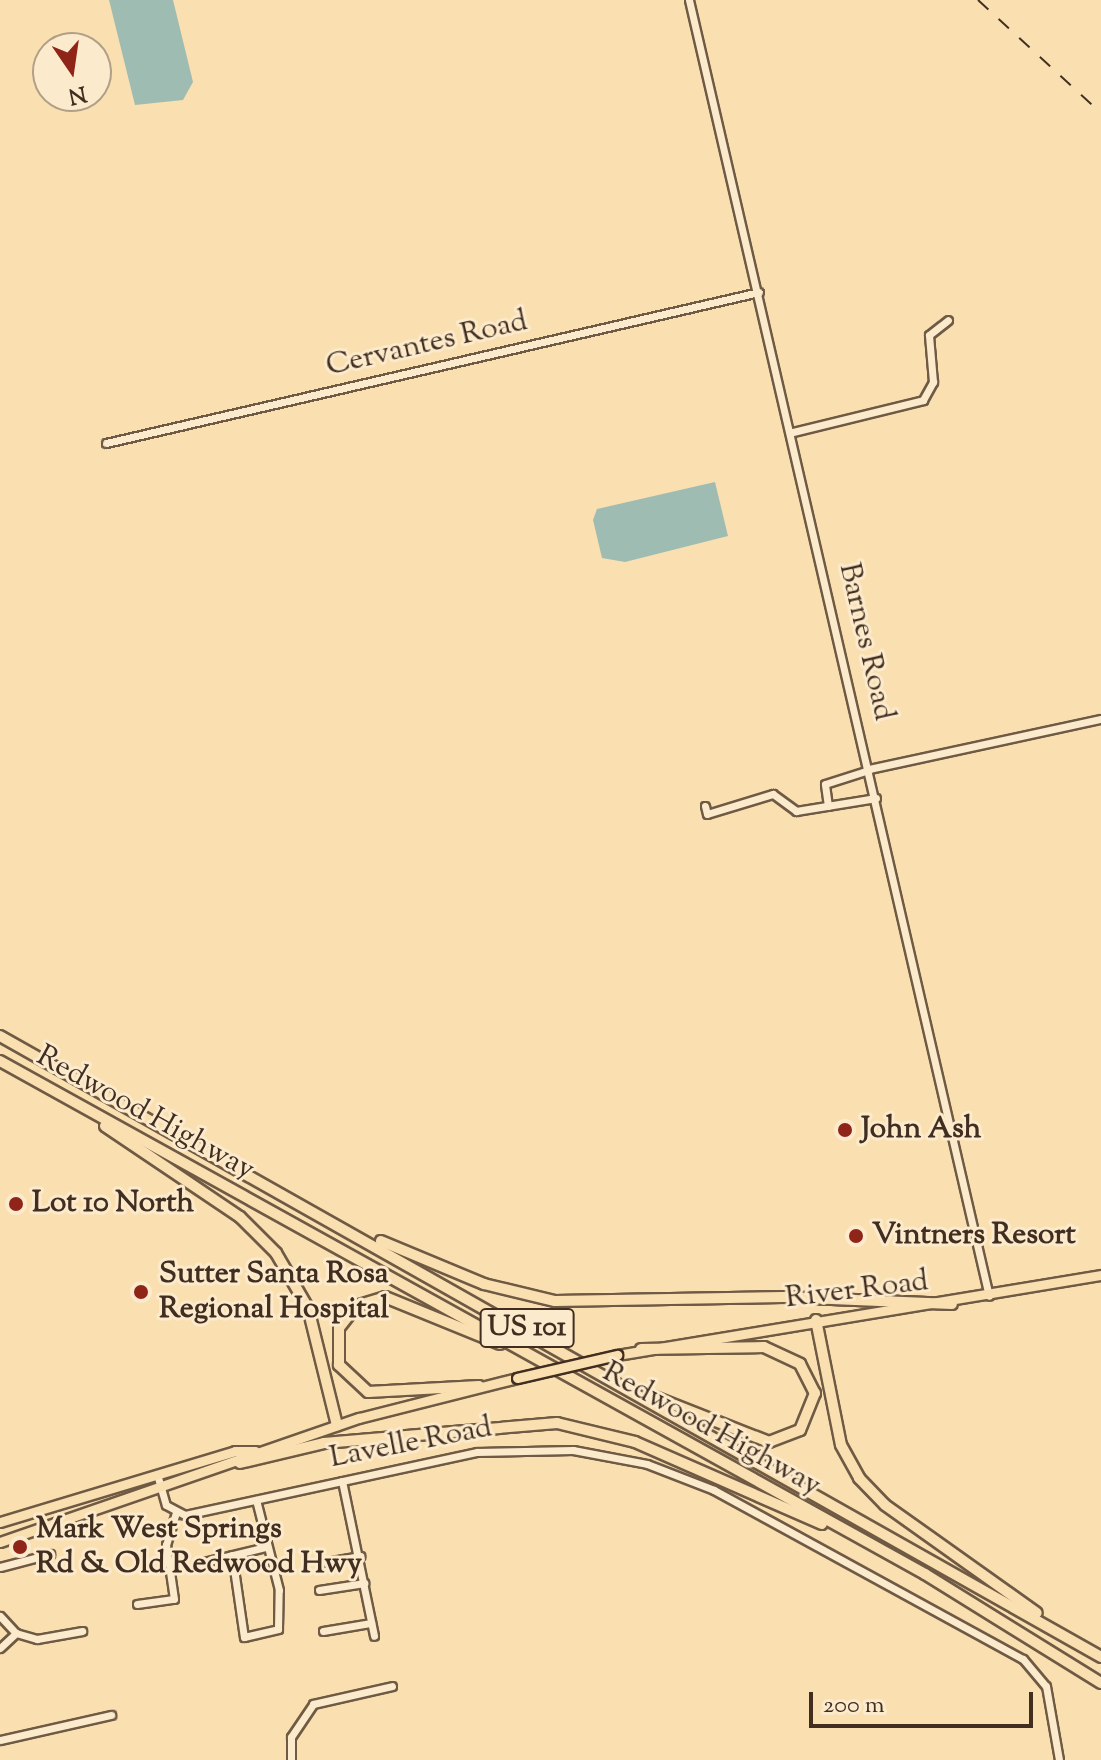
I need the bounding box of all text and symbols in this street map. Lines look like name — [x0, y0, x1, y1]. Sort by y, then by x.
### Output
north arrow — [32, 32, 112, 112]
text: N — [65, 76, 89, 111]
street label: Cervantes Road — [323, 304, 531, 386]
street label: Barnes Road — [829, 560, 901, 724]
street label: Redwood Highway — [30, 1039, 260, 1189]
place label: John Ash — [861, 1112, 981, 1148]
marker: John Ash — [836, 1121, 854, 1139]
place label: Lot 10 North — [32, 1186, 194, 1222]
marker: Lot 10 North — [7, 1195, 25, 1213]
place label: Vintners Resort — [872, 1218, 1076, 1254]
marker: Vintners Resort — [847, 1227, 865, 1245]
place label: Sutter Santa Rosa Regional Hospital — [159, 1257, 389, 1328]
street label: River Road — [783, 1264, 931, 1318]
marker: Sutter Santa Rosa Regional Hospital — [130, 1281, 152, 1303]
road number: US 101 — [479, 1304, 575, 1352]
street label: Redwood Highway — [596, 1355, 826, 1505]
street label: Lavelle Road — [327, 1411, 495, 1477]
place label: Mark West Springs Rd & Old Redwood Hwy — [36, 1512, 362, 1582]
marker: Mark West Springs Rd & Old Redwood Hwy — [11, 1538, 29, 1556]
scale bar — [813, 1676, 1037, 1726]
text: 200 m — [823, 1689, 885, 1723]

